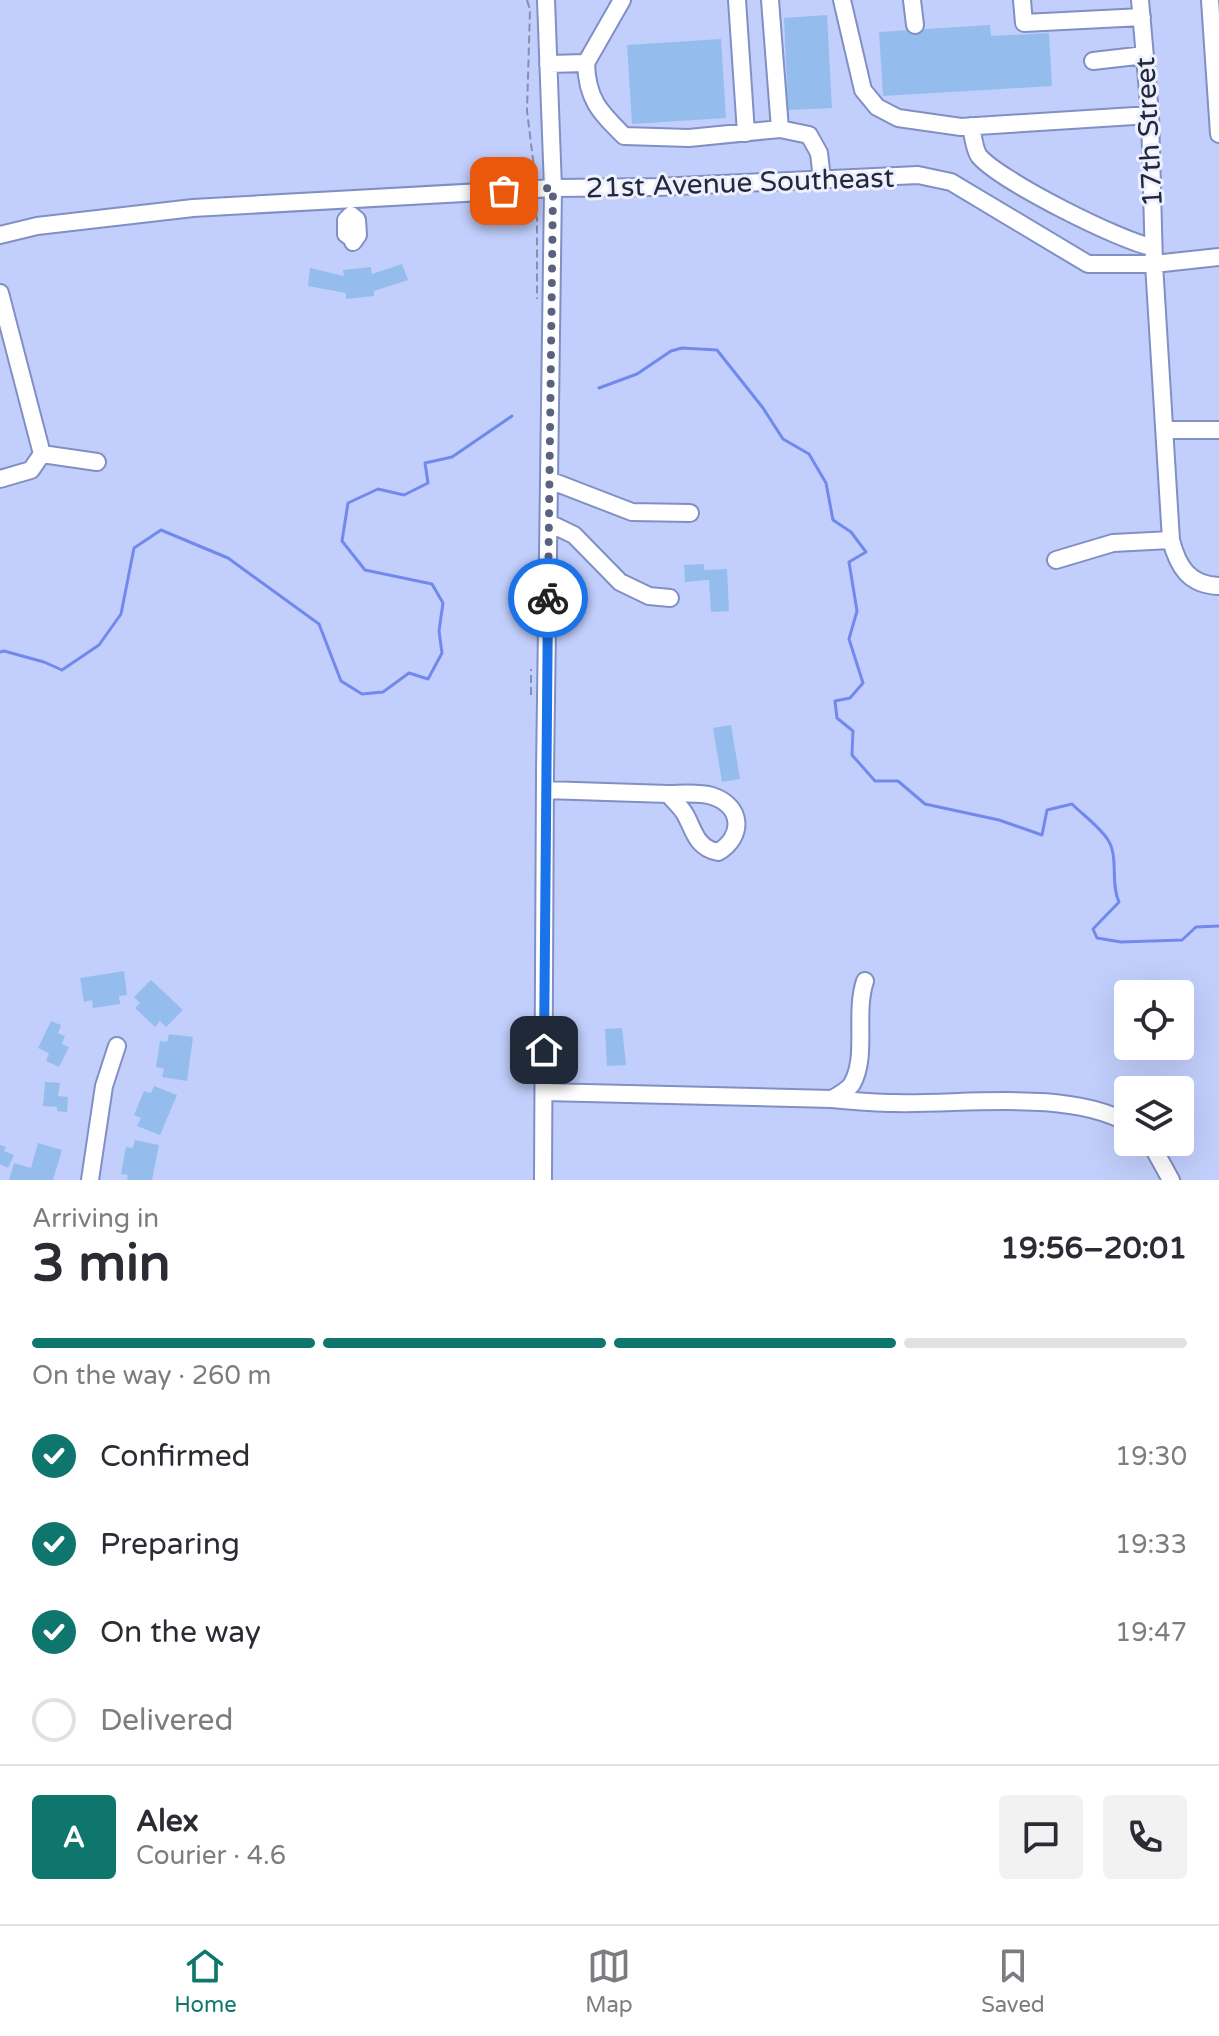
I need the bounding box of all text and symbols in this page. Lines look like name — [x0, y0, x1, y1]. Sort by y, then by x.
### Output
street label: 17th Street — [1128, 56, 1170, 208]
pin — [470, 157, 538, 225]
street label: 21st Avenue Southeast — [585, 161, 895, 205]
icon: bag — [482, 169, 526, 213]
courier — [508, 558, 588, 638]
icon: bike — [526, 576, 570, 620]
map controls — [1114, 980, 1194, 1156]
button: locate — [1114, 980, 1194, 1060]
pin — [510, 1016, 578, 1084]
icon: home — [522, 1028, 566, 1072]
button: layers — [1114, 1076, 1194, 1156]
text: Arriving in — [32, 1203, 159, 1234]
text: 19:56–20:01 — [1000, 1230, 1187, 1267]
text: 3 min — [32, 1232, 171, 1295]
text: On the way · 260 m — [32, 1360, 271, 1391]
icon: check — [32, 1434, 76, 1478]
text: Confirmed — [100, 1438, 251, 1475]
text: 19:30 — [1115, 1441, 1187, 1472]
icon: check — [32, 1522, 76, 1566]
text: Preparing — [100, 1526, 240, 1563]
text: 19:33 — [1115, 1529, 1187, 1560]
icon: check — [32, 1610, 76, 1654]
text: On the way — [100, 1614, 261, 1651]
text: 19:47 — [1115, 1617, 1187, 1648]
text: Delivered — [100, 1702, 234, 1739]
button: chat — [999, 1795, 1083, 1879]
button: phone — [1103, 1795, 1187, 1879]
text: Alex — [136, 1803, 199, 1840]
text: A — [63, 1819, 85, 1856]
text: Courier · 4.6 — [136, 1840, 286, 1871]
tab: Home — [174, 1944, 237, 2018]
tab: Map — [585, 1944, 633, 2018]
tab: Saved — [981, 1944, 1045, 2018]

